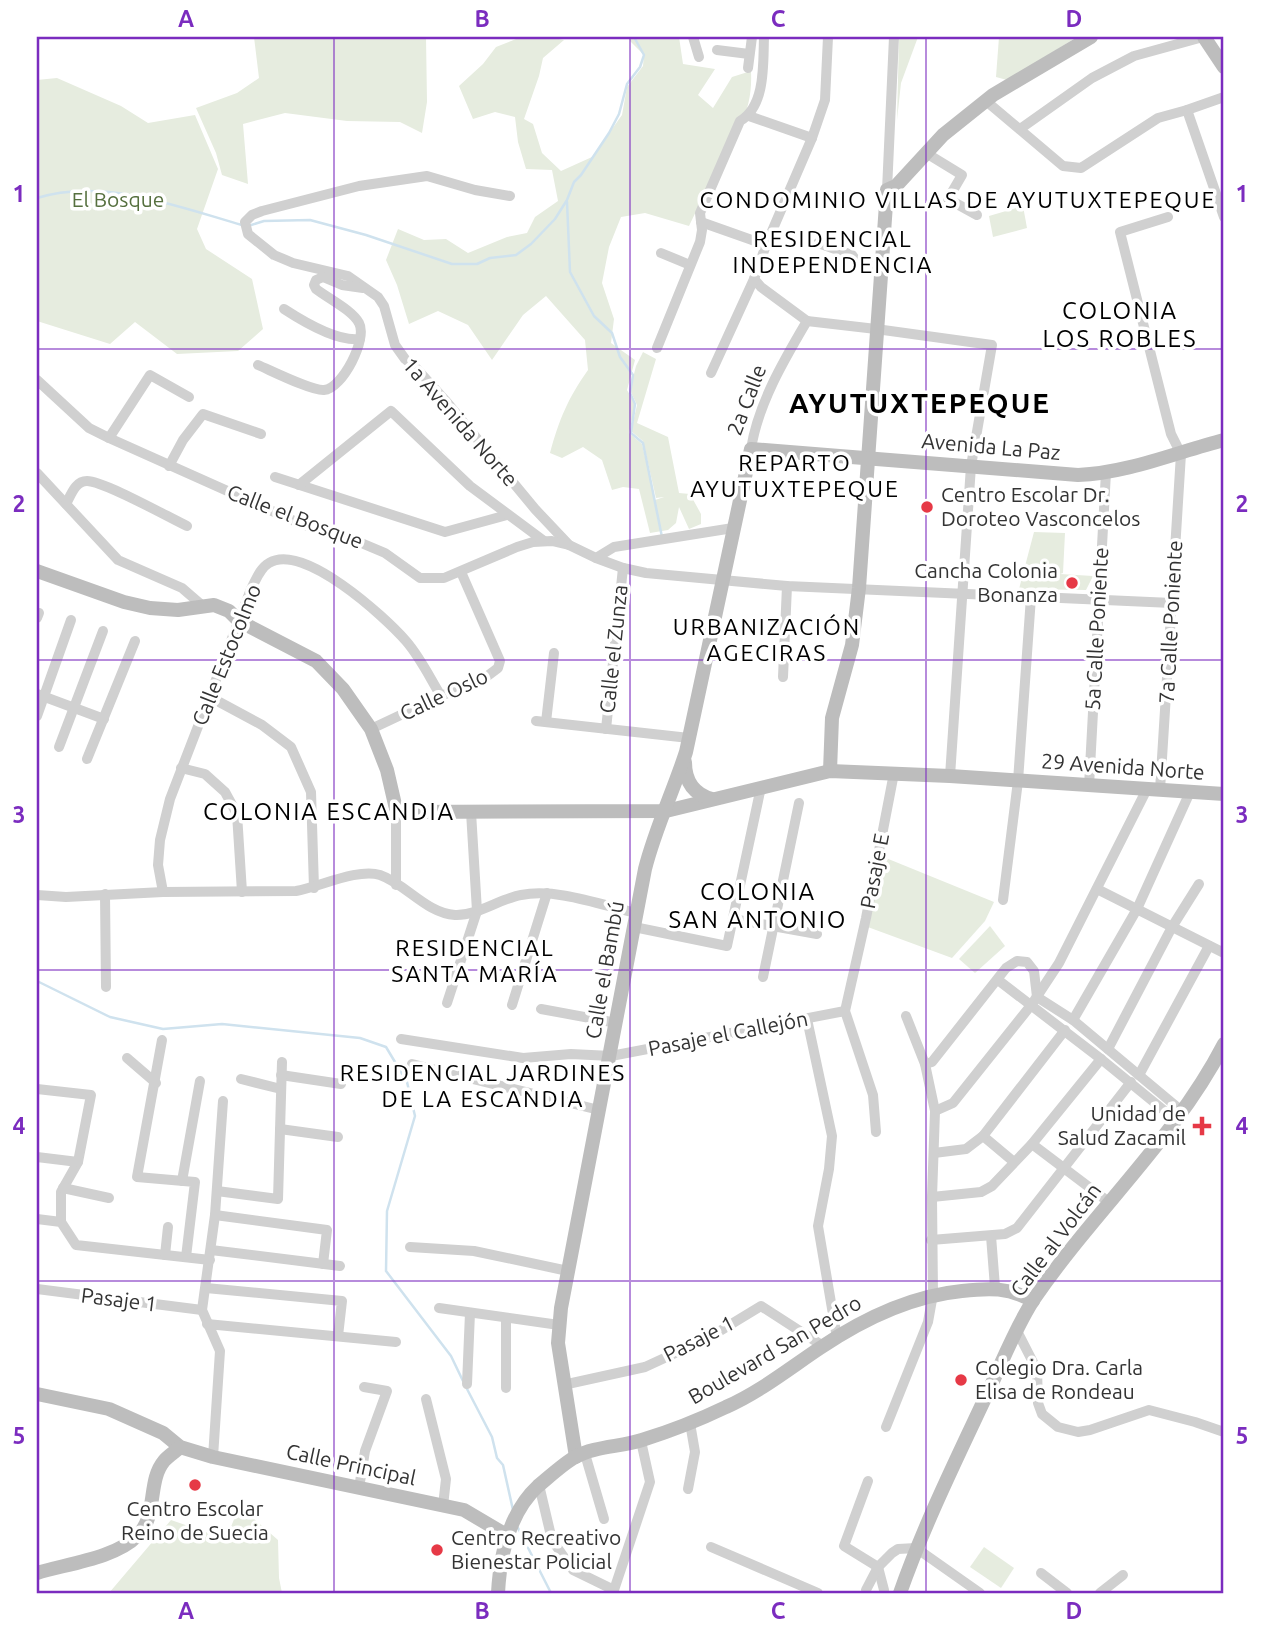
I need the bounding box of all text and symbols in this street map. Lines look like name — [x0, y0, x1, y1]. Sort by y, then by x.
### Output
text: A — [178, 6, 194, 31]
text: B — [474, 6, 490, 31]
text: C — [771, 6, 786, 31]
text: D — [1066, 6, 1082, 31]
text: 1 — [13, 181, 25, 206]
text: 1 — [1236, 181, 1248, 206]
park label: El Bosque — [72, 187, 164, 211]
district label: CONDOMINIO VILLAS DE AYUTUXTEPEQUE — [700, 187, 1216, 212]
district label: RESIDENCIAL INDEPENDENCIA — [732, 226, 934, 277]
district label: COLONIA LOS ROBLES — [1042, 297, 1198, 352]
street label: 1a Avenida Norte — [398, 352, 523, 491]
street label: 2a Calle — [722, 361, 770, 438]
district label: AYUTUXTEPEQUE — [789, 387, 1051, 418]
street label: Avenida La Paz — [921, 428, 1062, 464]
district label: REPARTO AYUTUXTEPEQUE — [690, 450, 900, 501]
street label: Calle el Bosque — [224, 479, 367, 553]
place label: Centro Escolar Dr. Doroteo Vasconcelos — [941, 482, 1140, 530]
text: 2 — [13, 491, 25, 516]
text: 2 — [1236, 491, 1248, 516]
marker: Centro Escolar Dr. Doroteo Vasconcelos — [919, 499, 935, 515]
street label: 7a Calle Poniente — [1154, 540, 1186, 704]
street label: 5a Calle Poniente — [1080, 547, 1112, 711]
place label: Cancha Colonia Bonanza — [914, 558, 1058, 606]
marker: Cancha Colonia Bonanza — [1064, 575, 1080, 591]
street label: Calle Estocolmo — [187, 580, 265, 729]
street label: Calle el Zunza — [594, 583, 632, 714]
district label: URBANIZACIÓN AGECIRAS — [673, 613, 861, 665]
street label: Calle Oslo — [396, 663, 491, 725]
street label: 29 Avenida Norte — [1041, 748, 1206, 784]
district label: COLONIA ESCANDIA — [203, 798, 455, 825]
text: 3 — [13, 802, 25, 827]
text: 3 — [1236, 802, 1248, 827]
street label: Pasaje E — [855, 831, 893, 911]
district label: COLONIA SAN ANTONIO — [668, 878, 848, 933]
street label: Calle el Bambú — [580, 899, 628, 1041]
district label: RESIDENCIAL SANTA MARÍA — [391, 935, 559, 986]
street label: Pasaje el Callejón — [646, 1006, 810, 1060]
district label: RESIDENCIAL JARDINES DE LA ESCANDIA — [340, 1060, 626, 1111]
place label: Unidad de Salud Zacamil — [1058, 1101, 1186, 1149]
text: 4 — [13, 1113, 26, 1138]
text: 4 — [1236, 1113, 1249, 1138]
marker: Unidad de Salud Zacamil — [1192, 1116, 1212, 1136]
street label: Calle al Volcán — [1005, 1178, 1105, 1301]
street label: Pasaje 1 — [80, 1282, 159, 1316]
street label: Boulevard San Pedro — [684, 1290, 865, 1408]
street label: Pasaje 1 — [659, 1310, 738, 1366]
place label: Colegio Dra. Carla Elisa de Rondeau — [975, 1355, 1143, 1403]
marker: Colegio Dra. Carla Elisa de Rondeau — [953, 1372, 969, 1388]
text: 5 — [13, 1423, 25, 1448]
text: 5 — [1236, 1423, 1248, 1448]
street label: Calle Principal — [284, 1439, 418, 1489]
marker: Centro Escolar Reino de Suecia — [187, 1477, 203, 1493]
place label: Centro Escolar Reino de Suecia — [121, 1496, 269, 1544]
place label: Centro Recreativo Bienestar Policial — [451, 1525, 621, 1573]
marker: Centro Recreativo Bienestar Policial — [429, 1542, 445, 1558]
text: A — [178, 1598, 194, 1623]
text: B — [474, 1598, 490, 1623]
text: C — [771, 1598, 786, 1623]
text: D — [1066, 1598, 1082, 1623]

